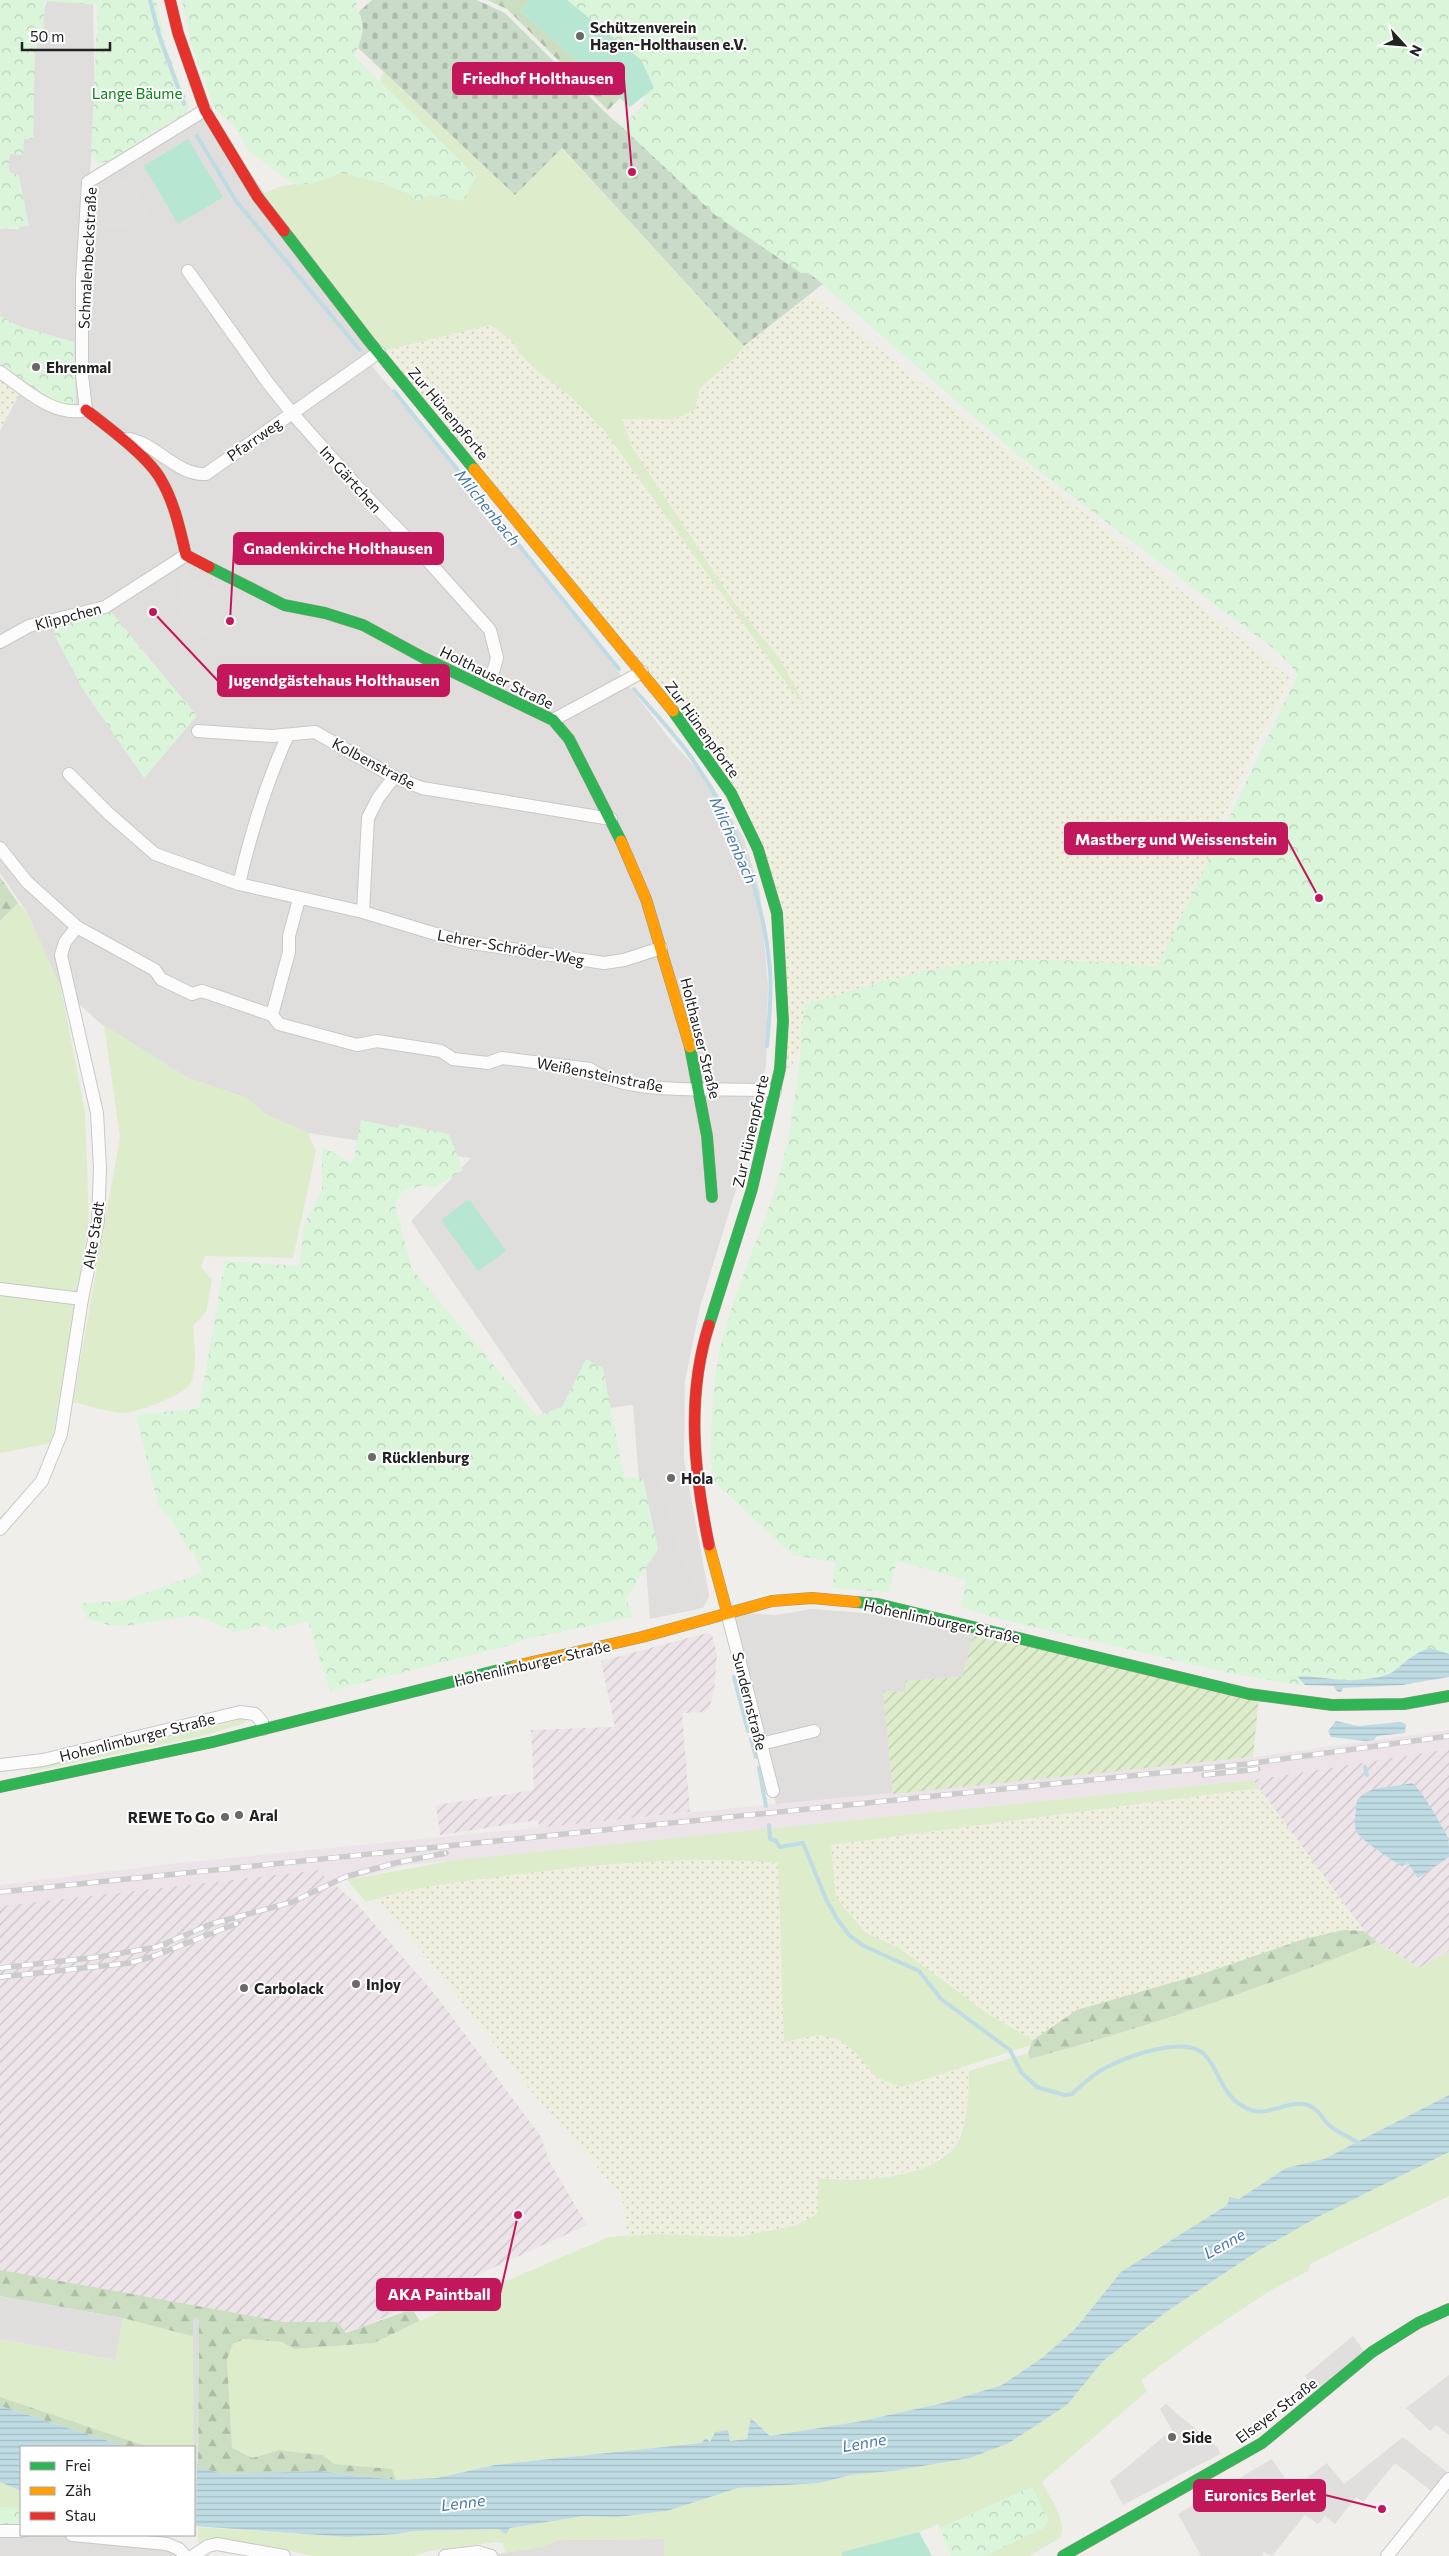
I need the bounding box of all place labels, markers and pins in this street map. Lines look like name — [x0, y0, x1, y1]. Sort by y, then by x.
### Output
place label: Schützenverein Hagen-Holthausen e.V. — [590, 18, 747, 53]
marker: Schützenverein Hagen-Holthausen e.V. — [574, 30, 586, 42]
callout: Friedhof Holthausen — [453, 63, 624, 94]
place label: Ehrenmal — [46, 358, 111, 376]
marker: Ehrenmal — [30, 361, 42, 373]
callout: Gnadenkirche Holthausen — [234, 533, 443, 564]
callout: Jugendgästehaus Holthausen — [218, 665, 449, 696]
callout: Mastberg und Weissenstein — [1065, 823, 1287, 854]
place label: Rücklenburg — [382, 1448, 469, 1466]
marker: Rücklenburg — [366, 1451, 378, 1463]
place label: Hola — [681, 1469, 713, 1487]
marker: Hola — [665, 1472, 677, 1484]
place label: Aral — [249, 1806, 278, 1824]
place label: REWE To Go — [128, 1808, 215, 1826]
marker: Aral — [233, 1809, 245, 1821]
marker: REWE To Go — [219, 1811, 231, 1823]
place label: InJoy — [366, 1975, 402, 1993]
marker: InJoy — [350, 1978, 362, 1990]
place label: Carbolack — [254, 1979, 324, 1997]
marker: Carbolack — [238, 1982, 250, 1994]
callout: AKA Paintball — [377, 2279, 500, 2310]
place label: Side — [1182, 2428, 1212, 2446]
marker: Side — [1166, 2431, 1178, 2443]
callout: Euronics Berlet — [1194, 2480, 1325, 2511]

